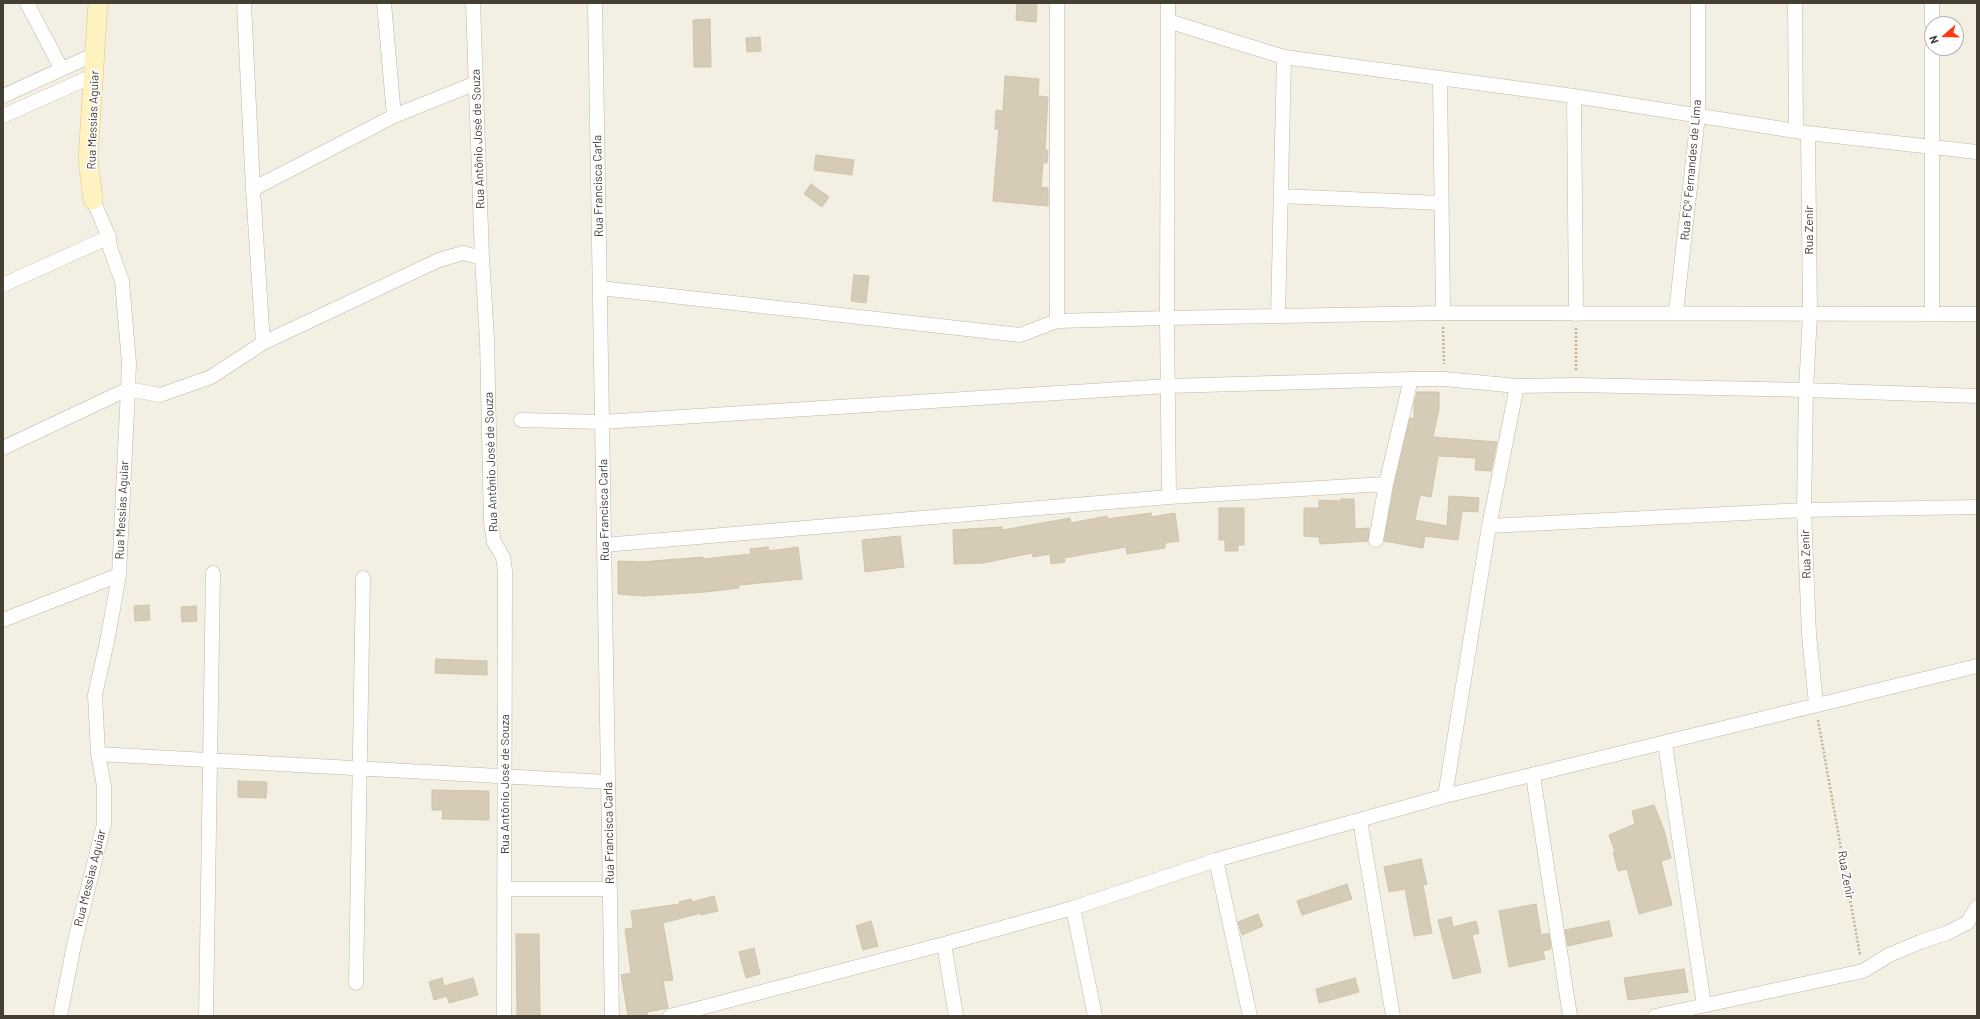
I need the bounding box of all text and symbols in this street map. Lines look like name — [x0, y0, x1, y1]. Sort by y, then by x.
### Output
north arrow — [1924, 16, 1964, 56]
text: N — [1926, 34, 1941, 46]
street label: Rua Antônio José de Souza — [468, 69, 488, 209]
street label: Rua Messias Aguiar — [84, 70, 102, 170]
street label: Rua FCº Fernandes de Lima — [1678, 99, 1704, 241]
street label: Rua Francisca Carla — [590, 135, 606, 237]
street label: Rua Zenir — [1802, 205, 1816, 255]
street label: Rua Antônio José de Souza — [481, 392, 501, 532]
street label: Rua Francisca Carla — [596, 459, 612, 561]
street label: Rua Messias Aguiar — [112, 460, 132, 560]
street label: Rua Zenir — [1798, 529, 1814, 579]
street label: Rua Antônio José de Souza — [498, 714, 512, 854]
street label: Rua Francisca Carla — [601, 782, 617, 884]
street label: Rua Messias Aguiar — [71, 828, 109, 928]
street label: Rua Zenir — [1835, 850, 1857, 900]

